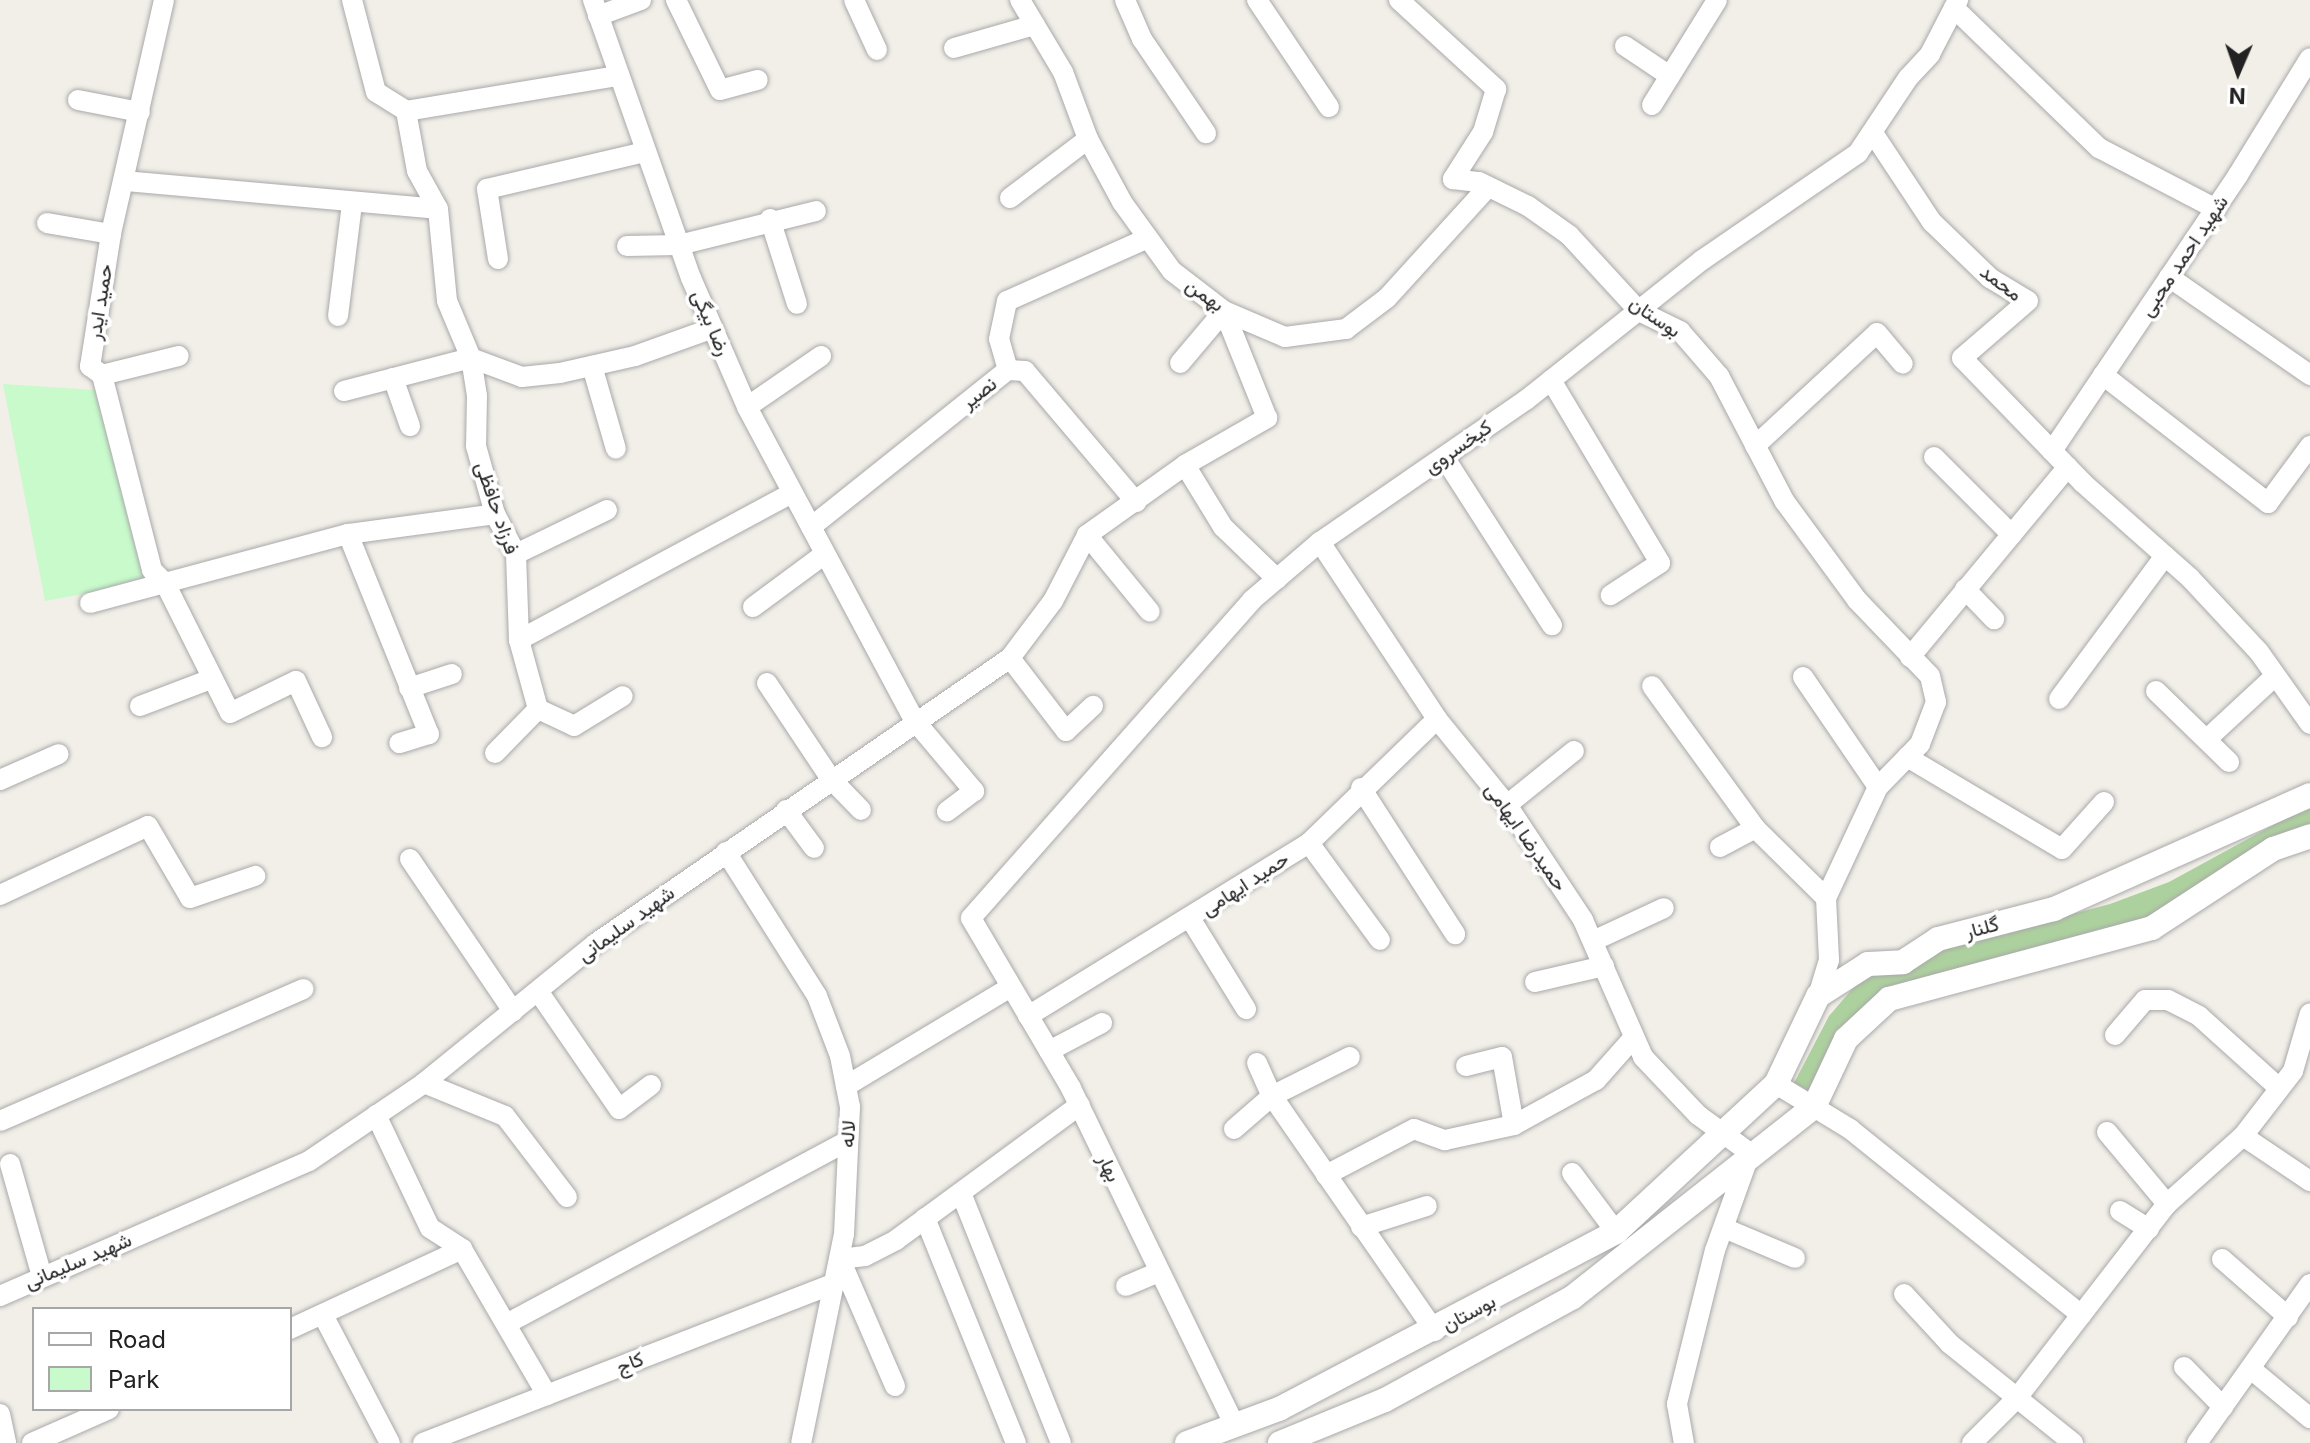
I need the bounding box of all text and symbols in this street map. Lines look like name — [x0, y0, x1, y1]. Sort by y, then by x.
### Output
north arrow — [2198, 32, 2278, 112]
text: N — [2228, 83, 2246, 109]
street label: شهید احمد محبی — [2135, 191, 2233, 321]
street label: محمد — [1975, 259, 2027, 307]
street label: حمید ایدر — [82, 262, 118, 342]
street label: بهمن — [1181, 273, 1229, 317]
street label: رضا بیگی — [686, 286, 736, 360]
street label: بوستان — [1625, 291, 1685, 343]
street label: نصیر — [956, 372, 1002, 414]
street label: کیخسروی — [1420, 415, 1496, 479]
street label: فرزاد حافظی — [470, 459, 524, 557]
street label: حمیدرضا ایهامی — [1480, 778, 1572, 896]
street label: حمید ایهامی — [1197, 847, 1293, 921]
street label: شهید سلیمانی — [573, 881, 679, 967]
street label: گلنار — [1962, 912, 2002, 944]
street label: لاله — [835, 1119, 861, 1149]
street label: بهار — [1092, 1150, 1126, 1186]
street label: شهید سلیمانی — [21, 1228, 135, 1294]
street label: بوستان — [1438, 1289, 1500, 1337]
legend — [32, 1307, 292, 1411]
text: Road — [108, 1325, 166, 1354]
street label: کاج — [613, 1347, 647, 1379]
text: Park — [108, 1365, 159, 1394]

